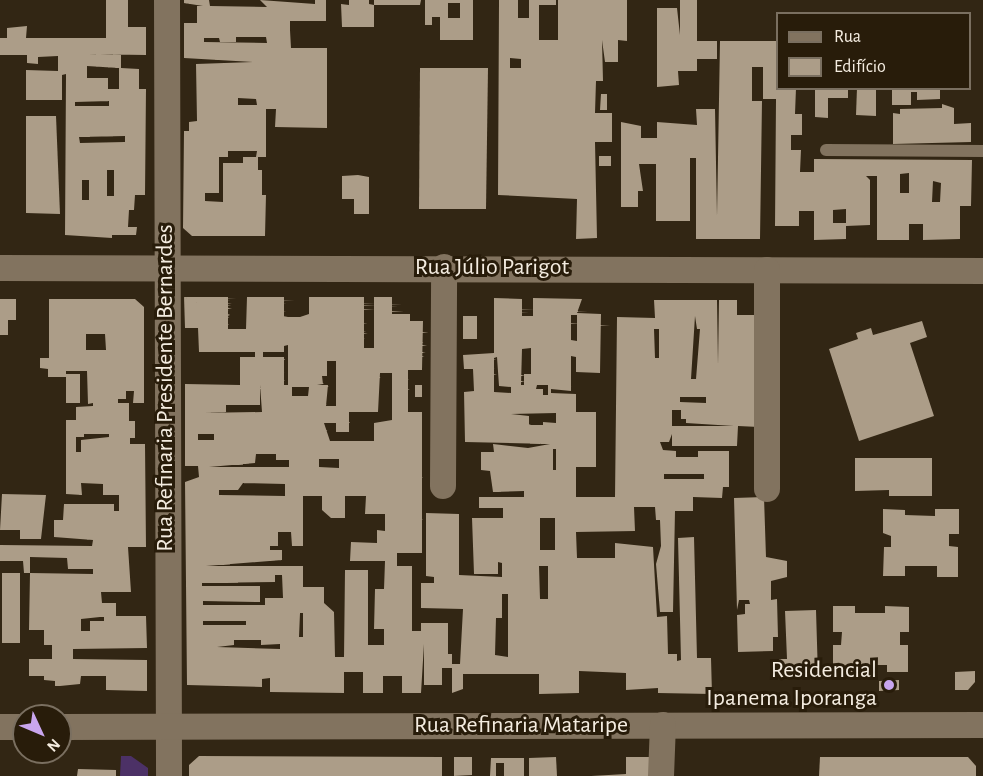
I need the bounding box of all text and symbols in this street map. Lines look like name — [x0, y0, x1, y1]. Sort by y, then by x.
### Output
legend — [776, 12, 971, 90]
text: Rua — [834, 28, 861, 46]
text: Edifício — [834, 58, 886, 76]
street label: Rua Refinaria Presidente Bernardes — [152, 224, 180, 552]
street label: Rua Júlio Parigot — [415, 254, 569, 282]
place label: Residencial Ipanema Iporanga — [706, 657, 877, 713]
marker: Residencial Ipanema Iporanga — [882, 678, 896, 692]
north arrow — [12, 704, 72, 764]
street label: Rua Refinaria Mataripe — [414, 712, 628, 740]
text: N — [44, 736, 63, 755]

